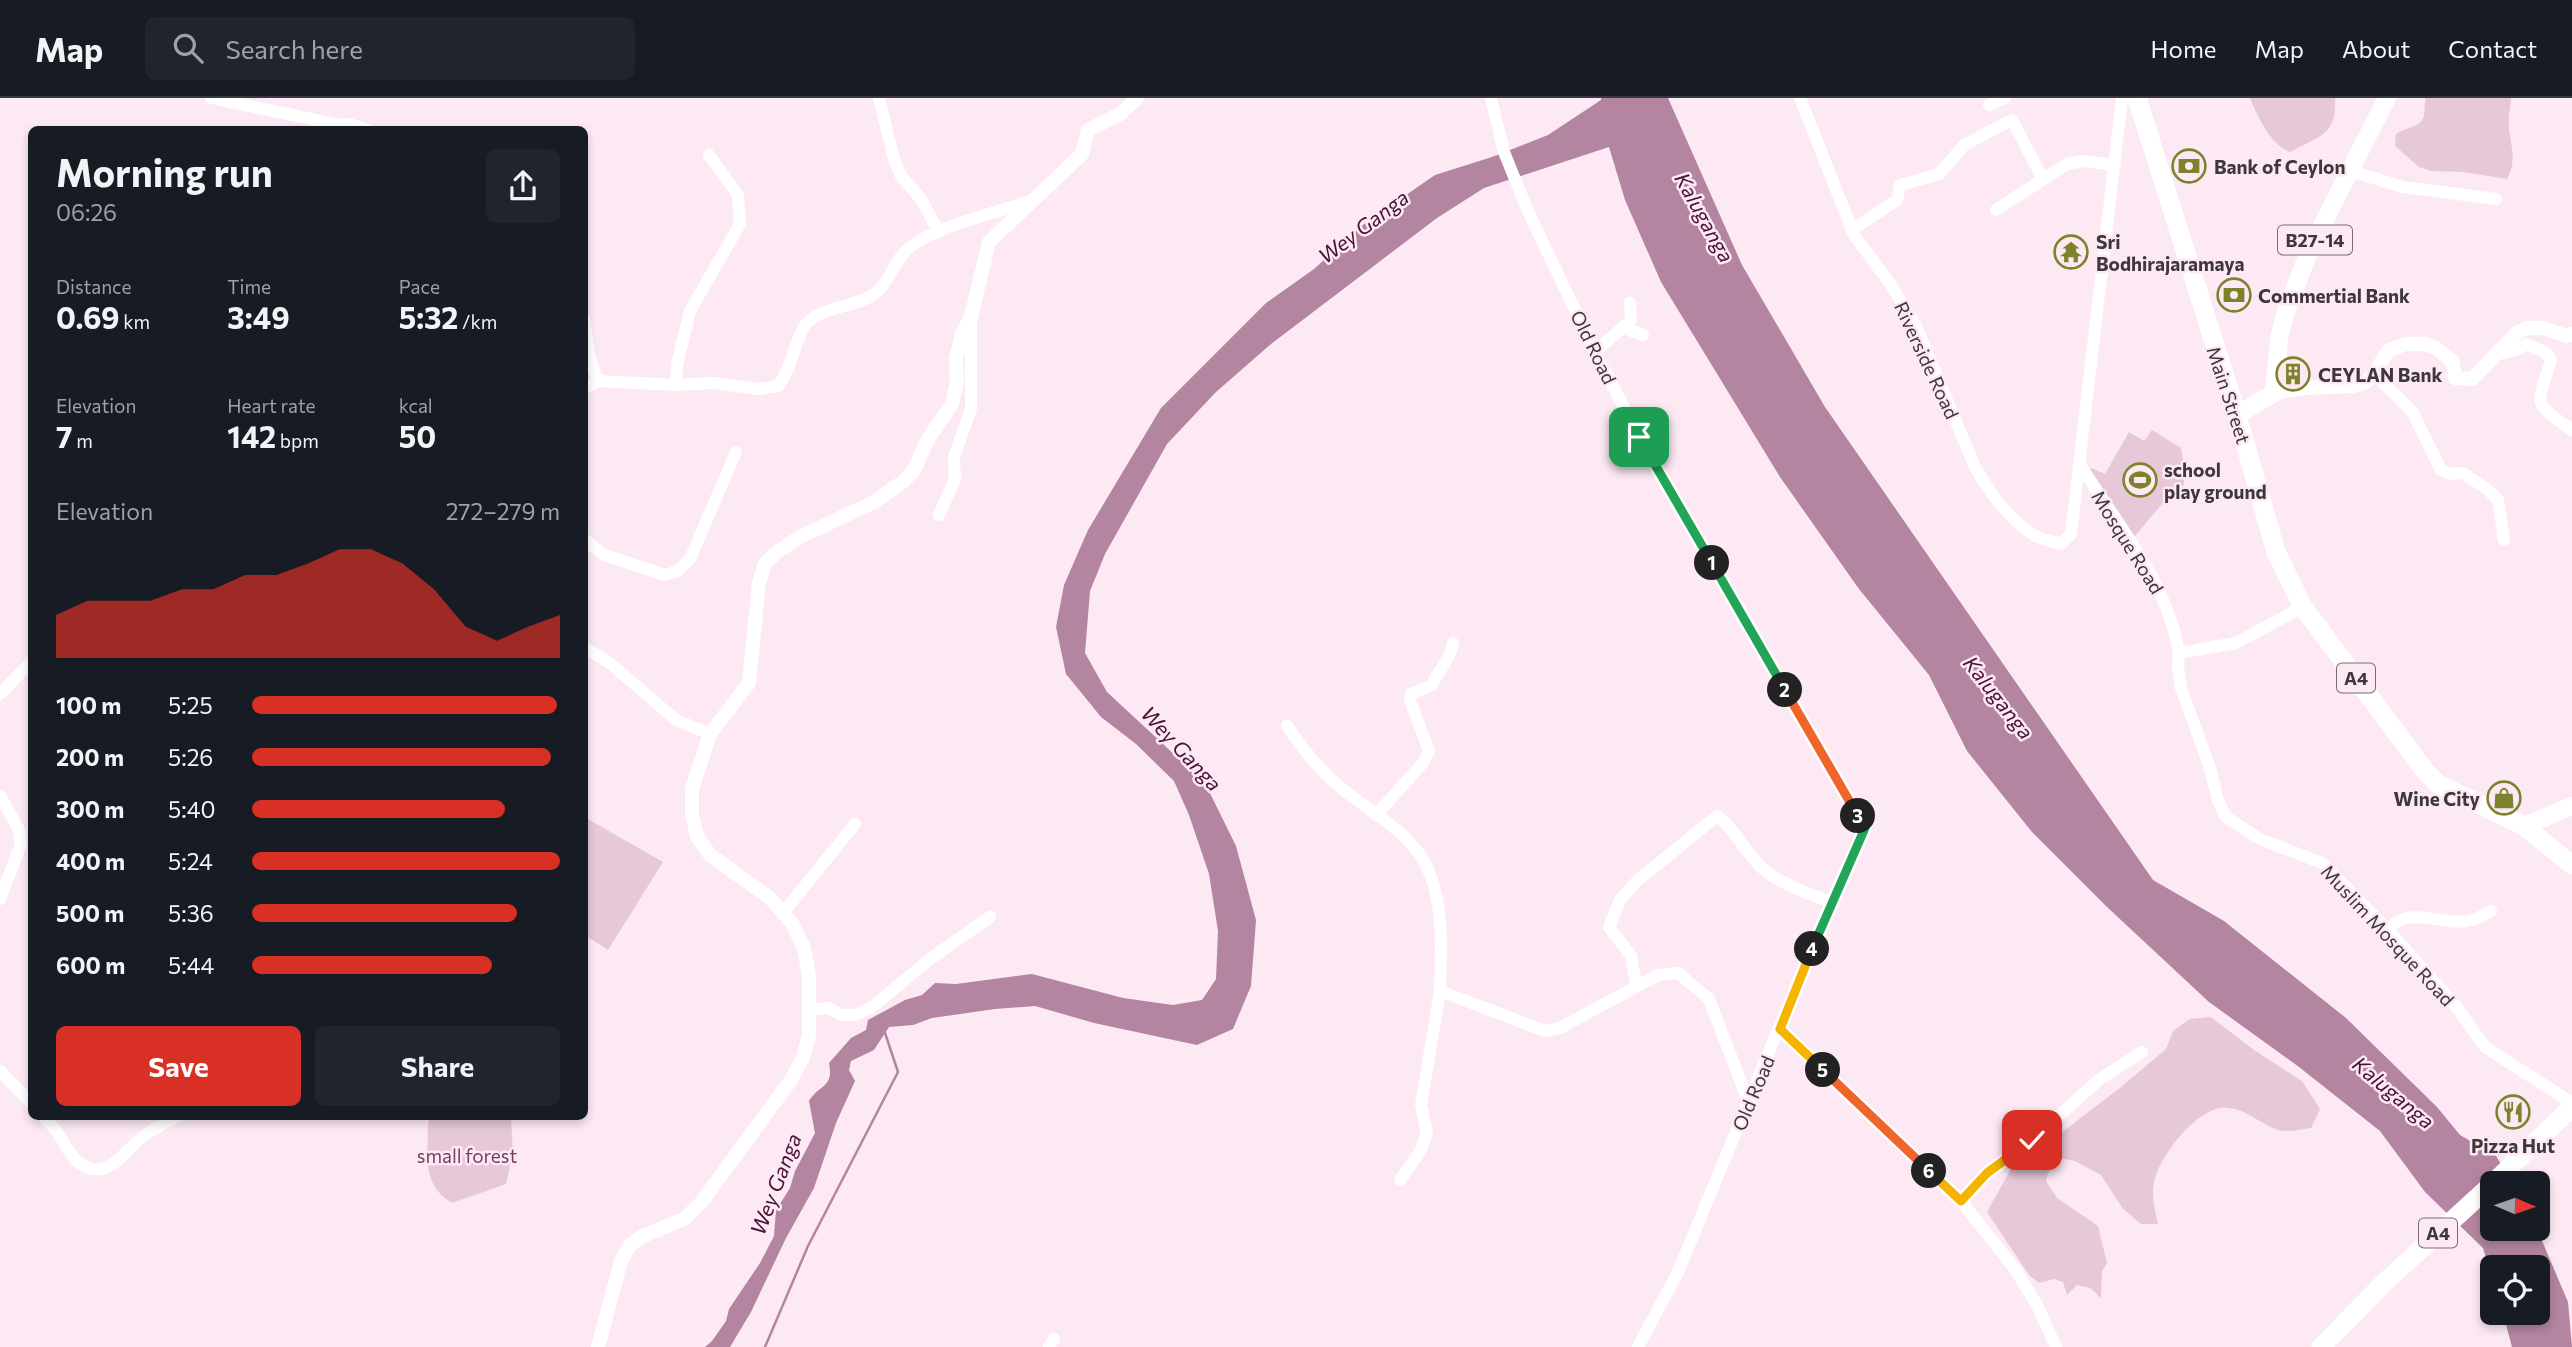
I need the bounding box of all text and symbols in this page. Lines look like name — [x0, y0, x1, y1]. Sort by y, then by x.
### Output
search box — [145, 17, 635, 80]
text: Map — [35, 28, 103, 69]
icon: search — [169, 29, 207, 67]
text: Search here — [225, 33, 363, 64]
text: Home — [2151, 34, 2217, 63]
text: Map — [2255, 34, 2304, 63]
text: About — [2342, 34, 2410, 63]
text: Contact — [2448, 34, 2537, 63]
bank icon: Bank of Ceylon — [2170, 147, 2208, 185]
text: Morning run — [56, 148, 273, 195]
button: share — [486, 149, 560, 223]
place label: Bank of Ceylon — [2214, 155, 2345, 178]
water label: Kaluganga — [1670, 168, 1740, 266]
water label: Wey Ganga — [1313, 184, 1413, 268]
text: 06:26 — [56, 198, 117, 226]
road number: B27-14 — [2278, 225, 2352, 254]
place label: Sri Bodhirajaramaya — [2096, 230, 2245, 275]
temple icon: Sri Bodhirajaramaya — [2052, 233, 2090, 271]
text: Distance — [56, 275, 132, 298]
text: Time — [227, 275, 271, 298]
text: Pace — [399, 275, 440, 298]
bank icon: Commertial Bank — [2215, 276, 2253, 314]
place label: Commertial Bank — [2258, 284, 2410, 307]
text: 0.69 — [56, 298, 120, 335]
text: 3:49 — [227, 298, 290, 335]
text: 5:32 — [399, 298, 458, 335]
street label: Riverside Road — [1890, 298, 1964, 422]
street label: Old Road — [1566, 306, 1622, 388]
text: km — [120, 310, 150, 333]
text: /km — [458, 310, 497, 333]
street label: Main Street — [2202, 343, 2256, 447]
building icon: CEYLAN Bank — [2274, 355, 2312, 393]
place label: CEYLAN Bank — [2318, 363, 2442, 386]
text: Elevation — [56, 394, 136, 417]
text: Heart rate — [227, 394, 316, 417]
text: kcal — [399, 394, 433, 417]
pin — [1609, 407, 1669, 467]
text: 7 — [56, 417, 73, 454]
text: 142 — [227, 417, 276, 454]
text: 50 — [399, 417, 436, 454]
icon: arrive — [1620, 418, 1658, 456]
text: m — [73, 429, 93, 452]
text: bpm — [276, 429, 319, 452]
place label: school play ground — [2164, 458, 2267, 503]
sports icon: school play ground — [2121, 461, 2159, 499]
street label: Mosque Road — [2087, 486, 2169, 598]
text: Elevation — [56, 497, 153, 525]
text: 272–279 m — [446, 497, 560, 525]
pin: 1 — [1694, 546, 1730, 580]
text: 1 — [1707, 551, 1716, 574]
water label: Kaluganga — [1959, 650, 2039, 744]
road number: A4 — [2337, 664, 2375, 692]
pin: 2 — [1768, 672, 1802, 708]
text: 2 — [1779, 678, 1790, 701]
text: 100 m — [56, 691, 121, 719]
text: 5:25 — [168, 691, 213, 719]
water label: Wey Ganga — [1137, 701, 1227, 795]
text: 200 m — [56, 743, 124, 771]
text: 5:26 — [168, 743, 213, 771]
shop icon: Wine City — [2485, 779, 2523, 817]
place label: Wine City — [2393, 787, 2481, 810]
text: 300 m — [56, 795, 124, 823]
text: 5:40 — [168, 795, 215, 823]
pin: 3 — [1840, 798, 1876, 834]
text: 3 — [1852, 804, 1863, 827]
text: 400 m — [56, 847, 125, 875]
text: 5:24 — [168, 847, 213, 875]
street label: Muslim Mosque Road — [2316, 859, 2460, 1011]
text: 500 m — [56, 899, 124, 927]
text: 5:36 — [168, 899, 214, 927]
pin: 4 — [1794, 932, 1829, 966]
text: 4 — [1806, 937, 1817, 960]
text: 600 m — [56, 951, 125, 979]
text: 5:44 — [168, 951, 214, 979]
button: Save — [56, 1026, 301, 1106]
button: Share — [315, 1026, 560, 1106]
water label: Kaluganga — [2348, 1051, 2440, 1133]
street label: Old Road — [1727, 1052, 1779, 1134]
pin: 5 — [1806, 1052, 1840, 1088]
text: 5 — [1817, 1058, 1828, 1081]
restaurant icon: Pizza Hut — [2494, 1093, 2532, 1131]
pin — [2002, 1110, 2062, 1170]
icon: check — [2013, 1121, 2051, 1159]
water label: Wey Ganga — [744, 1130, 806, 1238]
place label: Pizza Hut — [2471, 1134, 2555, 1157]
park label: small forest — [417, 1144, 517, 1167]
pin: 6 — [1912, 1154, 1946, 1188]
text: 6 — [1923, 1159, 1934, 1182]
north arrow — [2480, 1171, 2550, 1241]
map controls — [2480, 1171, 2550, 1325]
road number: A4 — [2419, 1218, 2457, 1248]
button: locate — [2480, 1255, 2550, 1325]

